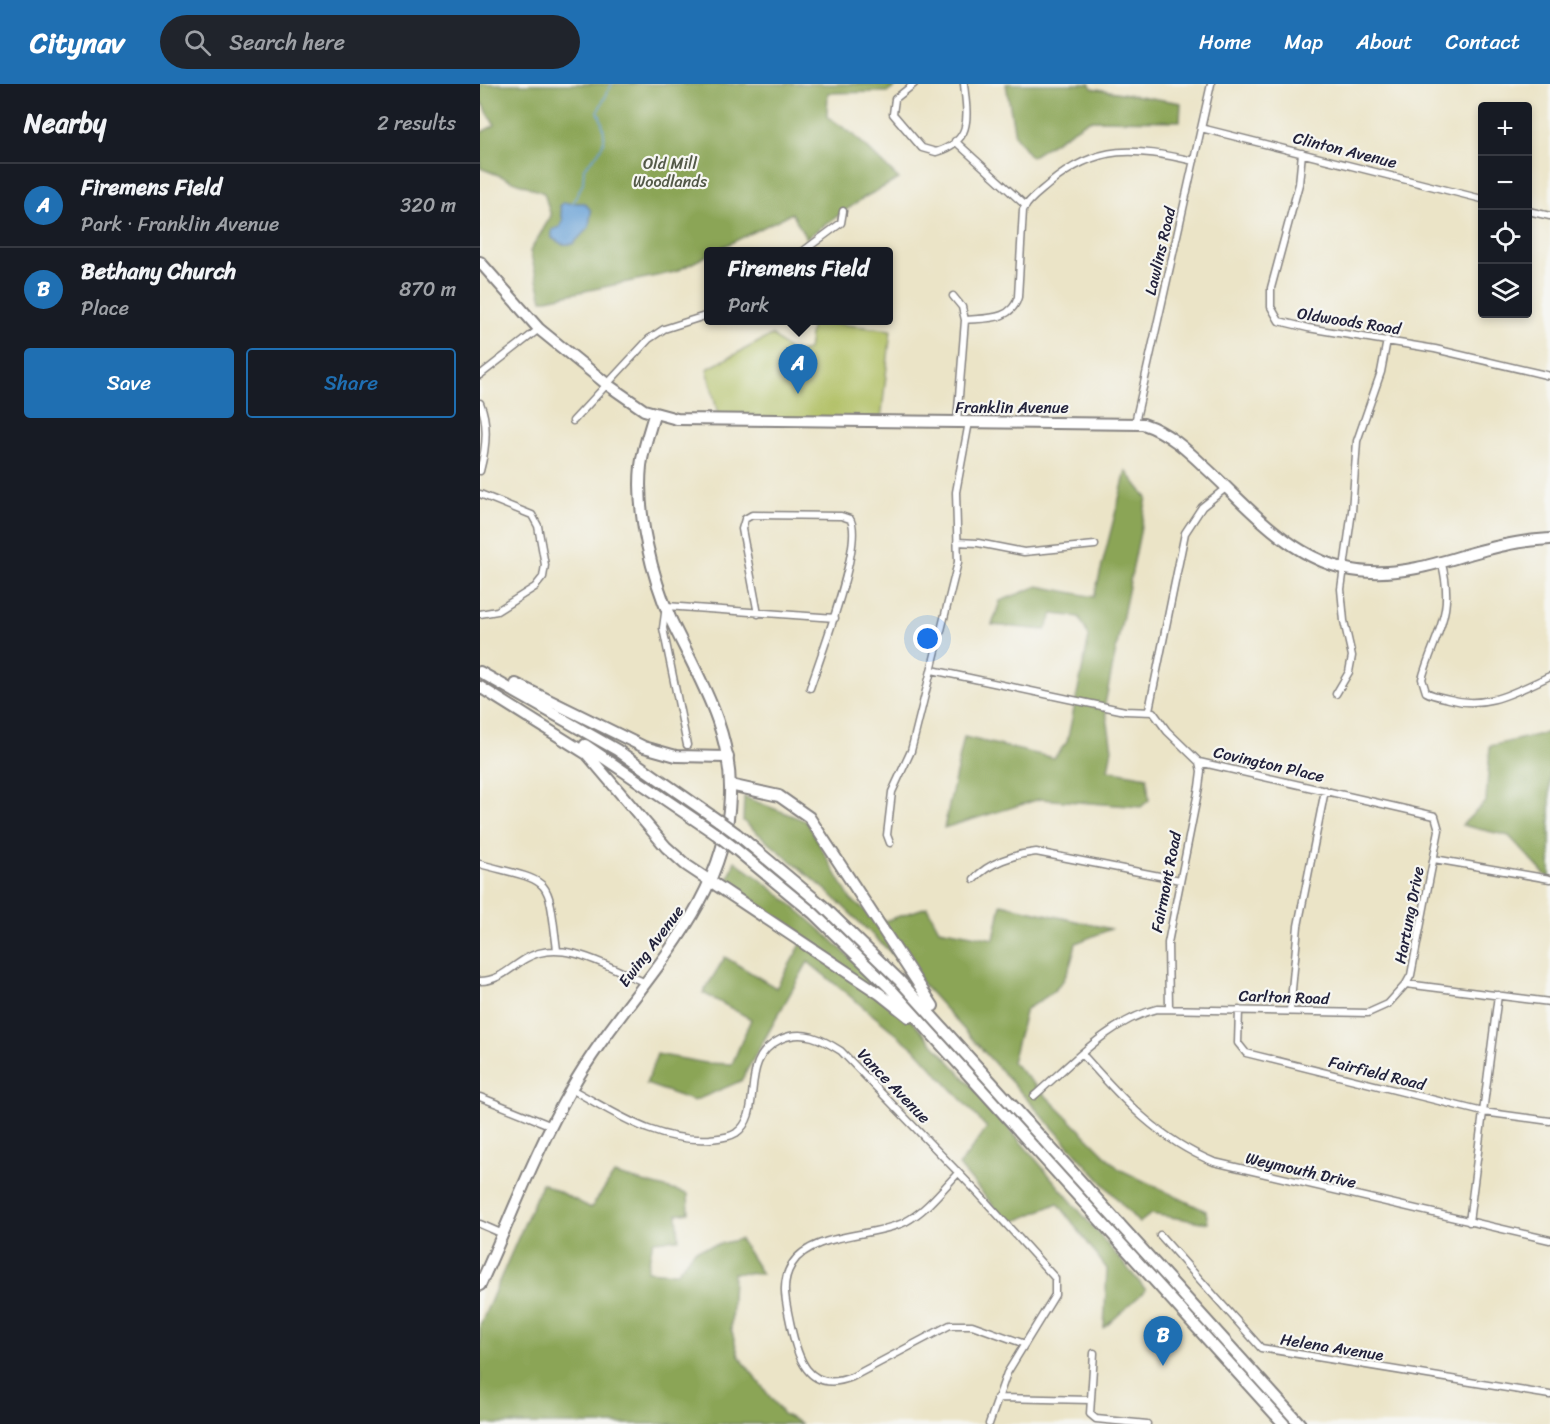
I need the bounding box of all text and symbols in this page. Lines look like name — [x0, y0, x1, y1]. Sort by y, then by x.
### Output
search box — [160, 15, 580, 69]
text: Citynav — [30, 18, 124, 67]
text: Search here — [229, 23, 345, 62]
text: Home — [1199, 23, 1251, 61]
text: Map — [1284, 23, 1323, 61]
text: About — [1356, 23, 1413, 61]
text: Contact — [1446, 23, 1520, 61]
icon: search — [181, 26, 214, 59]
text: Nearby — [24, 100, 106, 146]
map controls — [1478, 102, 1532, 318]
button: + — [1478, 102, 1532, 156]
text: 2 results — [377, 106, 456, 141]
street label: Clinton Avenue — [1290, 123, 1400, 177]
park label: Old Mill Woodlands — [633, 149, 708, 196]
button: − — [1478, 156, 1532, 210]
text: Firemens Field — [81, 168, 222, 207]
text: A — [37, 188, 50, 223]
text: 320 m — [400, 188, 456, 223]
street label: Lawlins Road — [1136, 202, 1185, 298]
text: Park · Franklin Avenue — [81, 207, 279, 242]
button: locate — [1478, 210, 1532, 264]
popup — [704, 247, 893, 325]
text: Firemens Field — [728, 249, 869, 288]
text: Bethany Church — [81, 252, 236, 291]
button: layers — [1478, 264, 1532, 318]
text: B — [37, 272, 50, 307]
text: 870 m — [399, 272, 456, 307]
text: Park — [728, 288, 769, 323]
text: Place — [81, 291, 129, 326]
street label: Oldwoods Road — [1295, 298, 1405, 344]
pin: A — [778, 344, 818, 394]
button: Save — [24, 348, 234, 418]
button: Share — [246, 348, 456, 418]
street label: Franklin Avenue — [955, 393, 1069, 422]
your location — [913, 624, 942, 653]
street label: Covington Place — [1211, 737, 1327, 791]
street label: Fairmont Road — [1142, 828, 1190, 935]
street label: Hartung Drive — [1385, 864, 1433, 966]
street label: Ewing Avenue — [610, 899, 692, 993]
street label: Carlton Road — [1238, 981, 1331, 1013]
street label: Vance Avenue — [850, 1041, 938, 1131]
street label: Fairfield Road — [1326, 1047, 1430, 1099]
street label: Weymouth Drive — [1243, 1143, 1359, 1197]
pin: B — [1144, 1316, 1182, 1366]
street label: Helena Avenue — [1278, 1325, 1386, 1370]

